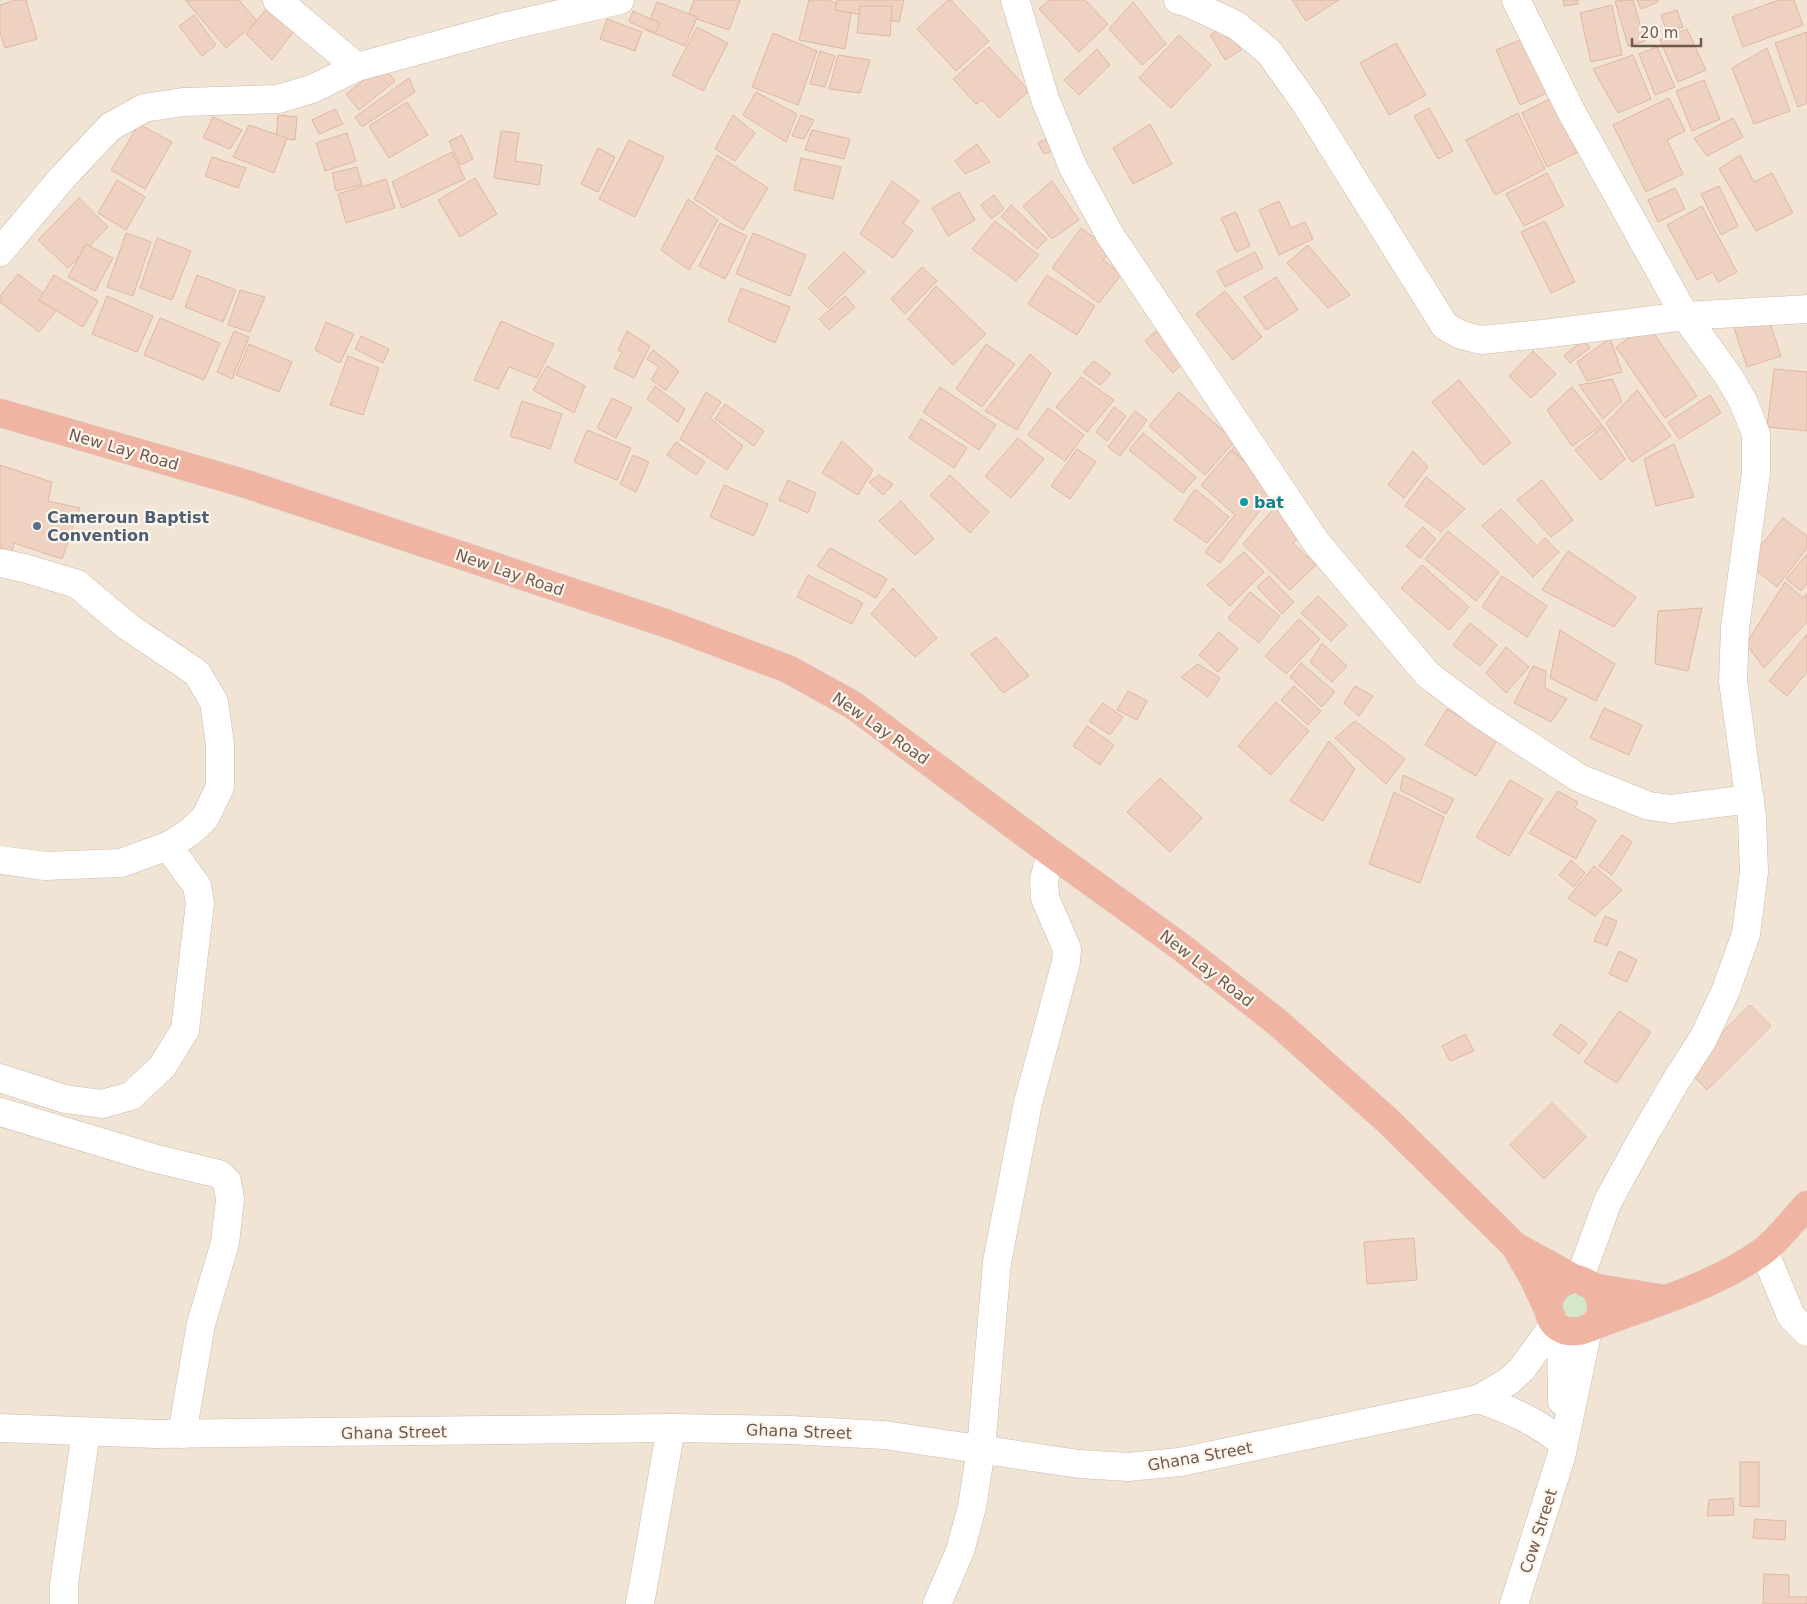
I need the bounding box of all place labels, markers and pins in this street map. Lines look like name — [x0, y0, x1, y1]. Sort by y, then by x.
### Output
place label: bat — [1254, 493, 1284, 512]
marker: bat — [1238, 496, 1250, 508]
place label: Cameroun Baptist Convention — [47, 508, 209, 545]
marker: Cameroun Baptist Convention — [31, 520, 43, 532]

